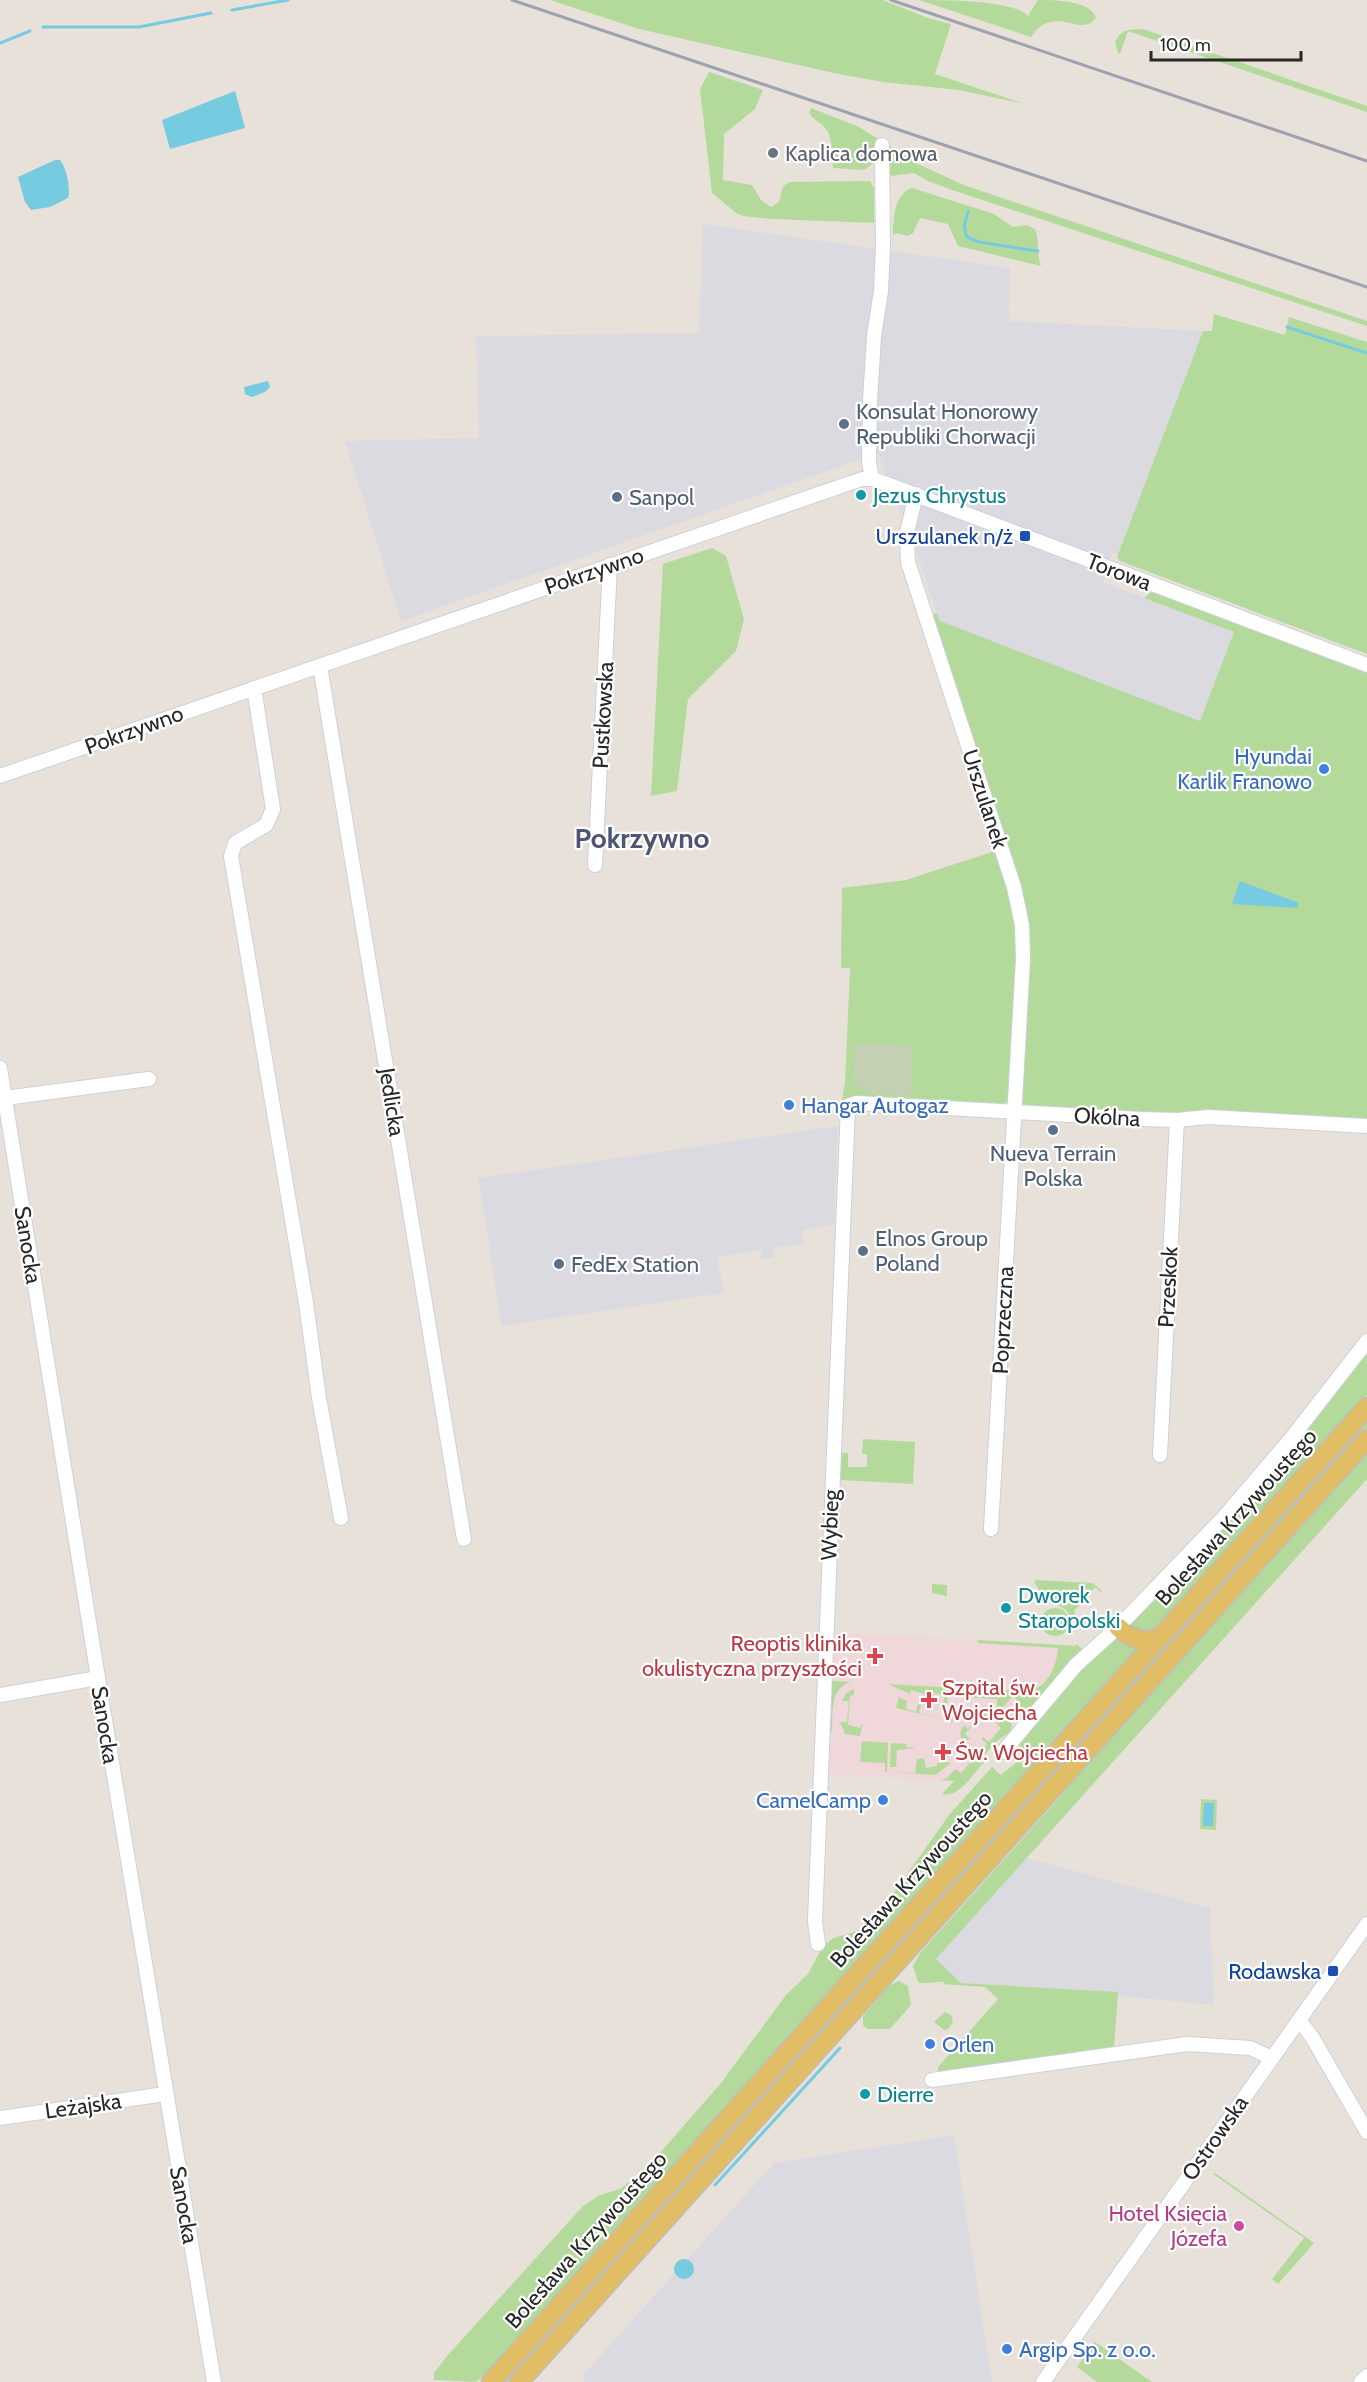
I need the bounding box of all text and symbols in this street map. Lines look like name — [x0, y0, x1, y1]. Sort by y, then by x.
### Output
scale bar — [1151, 24, 1301, 62]
text: 100 m — [1160, 34, 1211, 56]
place label: Kaplica domowa — [785, 140, 938, 167]
marker: Kaplica domowa — [766, 146, 780, 160]
place label: Konsulat Honorowy Republiki Chorwacji — [856, 398, 1038, 450]
marker: Konsulat Honorowy Republiki Chorwacji — [837, 417, 851, 431]
place label: Jezus Chrystus — [872, 482, 1006, 509]
place label: Sanpol — [629, 484, 695, 511]
marker: Jezus Chrystus — [854, 488, 868, 502]
marker: Sanpol — [610, 490, 624, 504]
place label: Urszulanek n/ż — [876, 523, 1013, 550]
marker: Urszulanek n/ż — [1018, 529, 1032, 543]
street label: Pokrzywno — [541, 541, 647, 601]
street label: Torowa — [1083, 547, 1156, 597]
street label: Pustkowska — [587, 660, 619, 769]
street label: Pokrzywno — [81, 700, 187, 760]
place label: Hyundai Karlik Franowo — [1177, 743, 1312, 795]
street label: Urszulanek — [956, 746, 1014, 852]
marker: Hyundai Karlik Franowo — [1317, 762, 1331, 776]
district label: Pokrzywno — [574, 821, 710, 855]
street label: Jedlicka — [373, 1065, 411, 1139]
place label: Hangar Autogaz — [801, 1092, 949, 1119]
marker: Hangar Autogaz — [782, 1098, 796, 1112]
street label: Okólna — [1073, 1102, 1141, 1132]
marker: Nueva Terrain Polska — [1046, 1123, 1060, 1137]
place label: Nueva Terrain Polska — [990, 1140, 1116, 1192]
street label: Sanocka — [9, 1204, 48, 1286]
place label: Elnos Group Poland — [875, 1225, 988, 1277]
marker: Elnos Group Poland — [856, 1244, 870, 1258]
street label: Przeskok — [1152, 1246, 1184, 1328]
place label: FedEx Station — [571, 1251, 699, 1278]
marker: FedEx Station — [552, 1257, 566, 1271]
street label: Poprzeczna — [987, 1265, 1019, 1375]
street label: Bolesława Krzywoustego — [1149, 1423, 1323, 1611]
street label: Wybieg — [815, 1488, 845, 1561]
place label: Dworek Staropolski — [1018, 1582, 1120, 1634]
marker: Dworek Staropolski — [999, 1601, 1013, 1615]
place label: Reoptis klinika okulistyczna przyszłości — [642, 1630, 862, 1682]
marker: Reoptis klinika okulistyczna przyszłości — [866, 1647, 884, 1665]
place label: Szpital św. Wojciecha — [942, 1674, 1039, 1726]
street label: Sanocka — [86, 1684, 125, 1766]
marker: Szpital św. Wojciecha — [920, 1691, 938, 1709]
place label: Św. Wojciecha — [955, 1739, 1088, 1766]
marker: Św. Wojciecha — [936, 1745, 950, 1759]
street label: Bolesława Krzywoustego — [824, 1785, 998, 1973]
place label: CamelCamp — [756, 1787, 871, 1814]
marker: CamelCamp — [876, 1793, 890, 1807]
place label: Rodawska — [1228, 1958, 1321, 1985]
marker: Rodawska — [1326, 1964, 1340, 1978]
place label: Orlen — [942, 2031, 994, 2058]
marker: Orlen — [923, 2037, 937, 2051]
place label: Dierre — [877, 2081, 934, 2108]
street label: Leżajska — [43, 2087, 123, 2125]
marker: Dierre — [858, 2087, 872, 2101]
street label: Ostrowska — [1176, 2090, 1254, 2186]
street label: Bolesława Krzywoustego — [499, 2146, 673, 2334]
street label: Sanocka — [164, 2164, 204, 2246]
place label: Hotel Księcia Józefa — [1108, 2200, 1227, 2252]
marker: Hotel Księcia Józefa — [1232, 2219, 1246, 2233]
place label: Argip Sp. z o.o. — [1019, 2336, 1156, 2363]
marker: Argip Sp. z o.o. — [1000, 2342, 1014, 2356]

